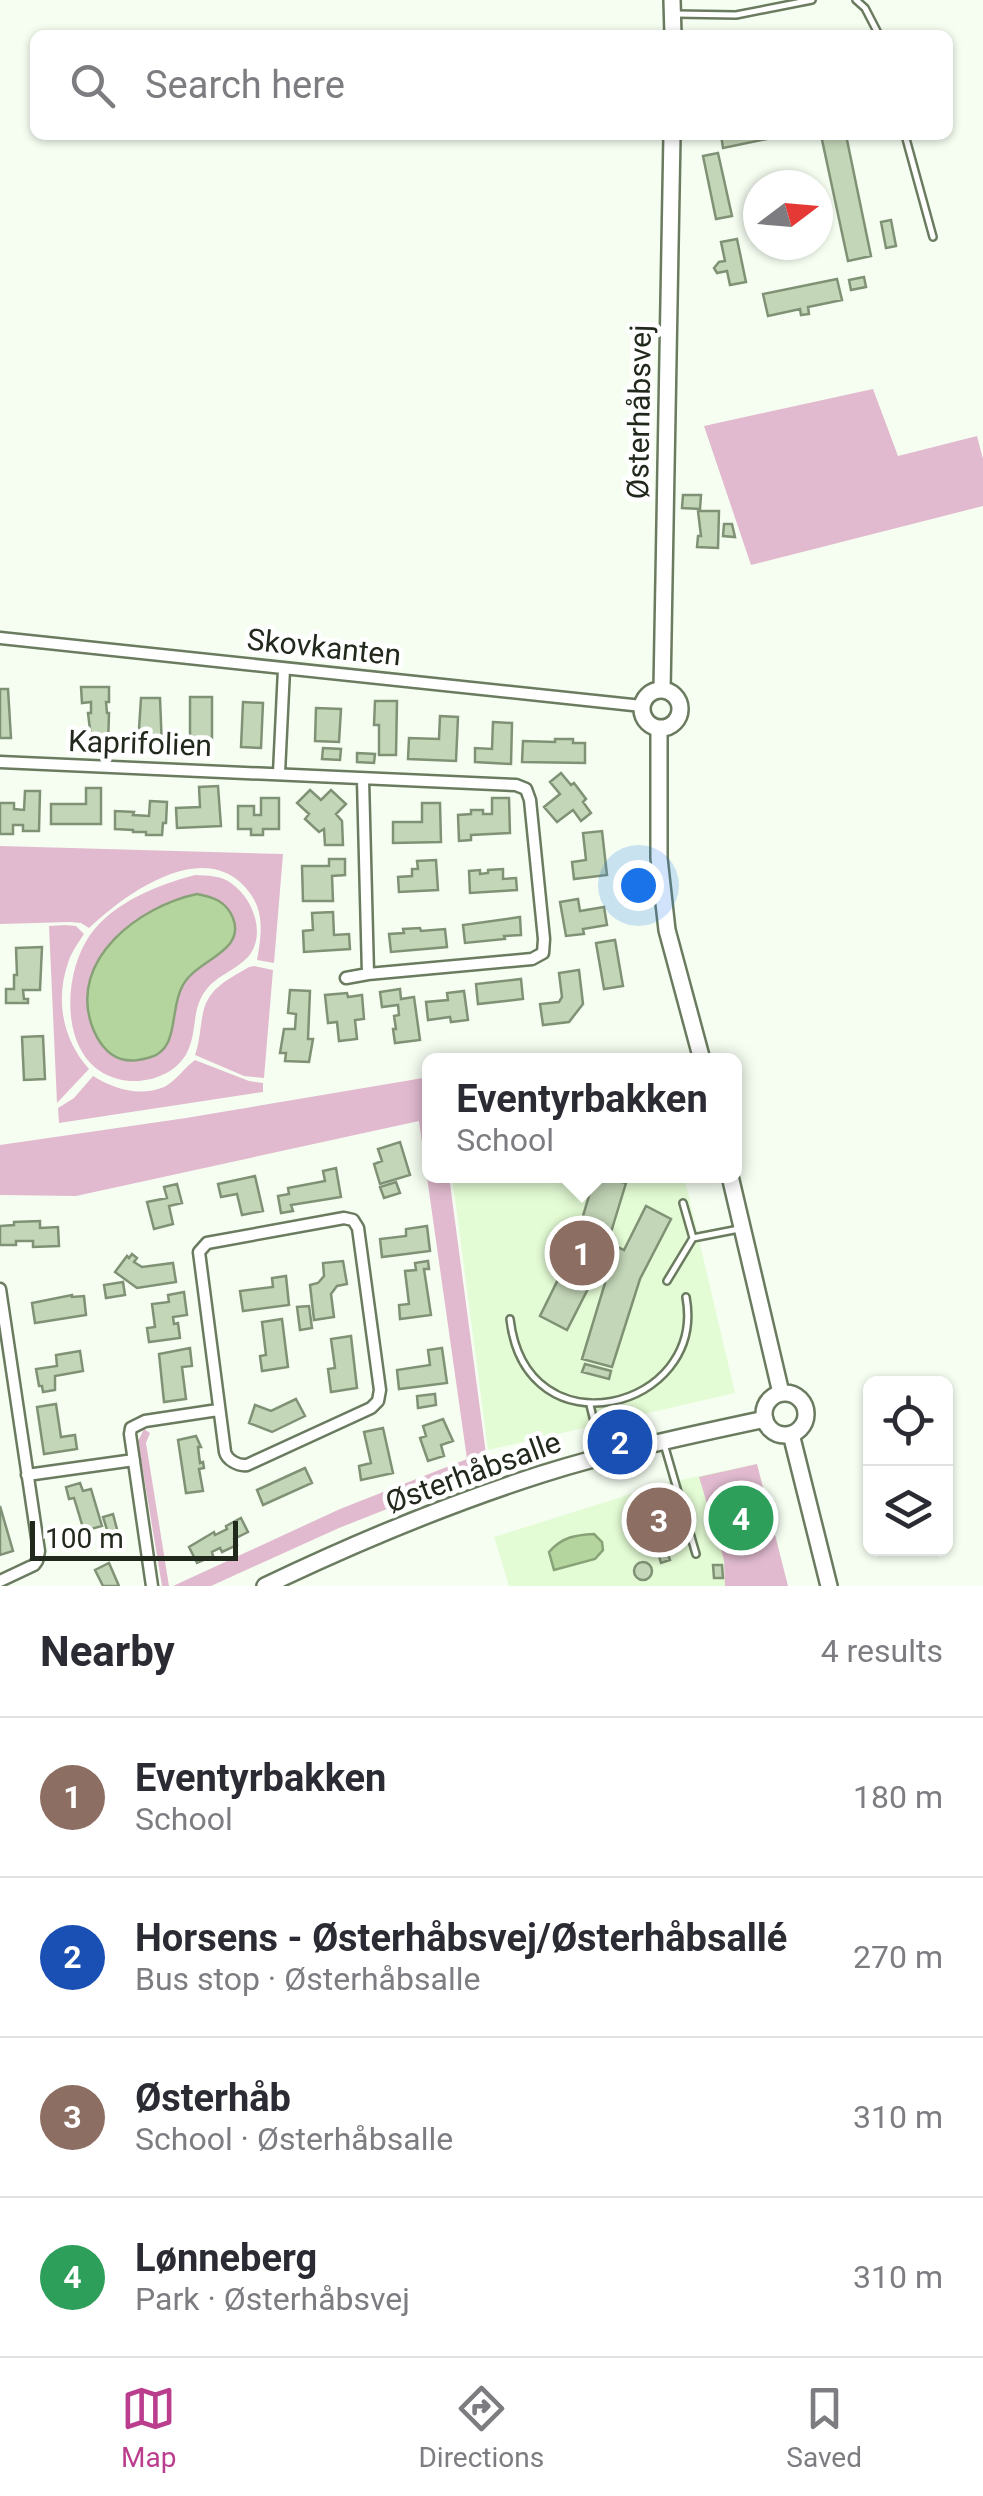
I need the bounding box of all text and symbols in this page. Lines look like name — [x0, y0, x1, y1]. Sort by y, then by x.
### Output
search box — [30, 30, 953, 140]
icon: search — [65, 58, 120, 113]
text: Search here — [145, 63, 345, 107]
north arrow — [743, 170, 833, 260]
street label: Østerhåbsvej — [620, 324, 658, 500]
street label: Skovkanten — [245, 622, 403, 672]
street label: Kaprifolien — [67, 723, 213, 763]
your location — [613, 860, 664, 911]
popup — [422, 1053, 742, 1183]
text: Eventyrbakken — [456, 1077, 708, 1121]
text: School — [456, 1121, 554, 1159]
pin: 1 — [550, 1216, 614, 1290]
map controls — [863, 1376, 953, 1556]
button: locate — [863, 1376, 953, 1466]
pin: 2 — [588, 1404, 652, 1480]
street label: Østerhåbsalle — [381, 1424, 565, 1520]
button: layers — [863, 1466, 953, 1556]
pin: 4 — [708, 1480, 774, 1556]
pin: 3 — [626, 1482, 692, 1558]
scale bar — [30, 1516, 238, 1560]
text: 100 m — [45, 1522, 124, 1555]
text: Nearby — [40, 1627, 175, 1676]
text: 4 results — [821, 1632, 943, 1670]
text: Eventyrbakken — [135, 1756, 386, 1800]
text: 1 — [63, 1778, 82, 1816]
text: 180 m — [853, 1778, 943, 1816]
text: School — [135, 1800, 233, 1838]
text: Horsens - Østerhåbsvej/Østerhåbsallé — [135, 1916, 787, 1960]
text: 2 — [63, 1938, 82, 1976]
text: 270 m — [853, 1938, 943, 1976]
text: Bus stop · Østerhåbsalle — [135, 1960, 480, 1998]
text: Østerhåb — [135, 2076, 291, 2120]
text: 3 — [63, 2098, 82, 2136]
text: 310 m — [853, 2098, 943, 2136]
text: School · Østerhåbsalle — [135, 2120, 453, 2158]
text: Lønneberg — [135, 2236, 317, 2280]
text: 4 — [63, 2258, 82, 2296]
text: 310 m — [853, 2258, 943, 2296]
text: Park · Østerhåbsvej — [135, 2280, 410, 2318]
tab: Map — [121, 2381, 176, 2474]
tab: Directions — [418, 2381, 544, 2474]
tab: Saved — [786, 2381, 862, 2474]

